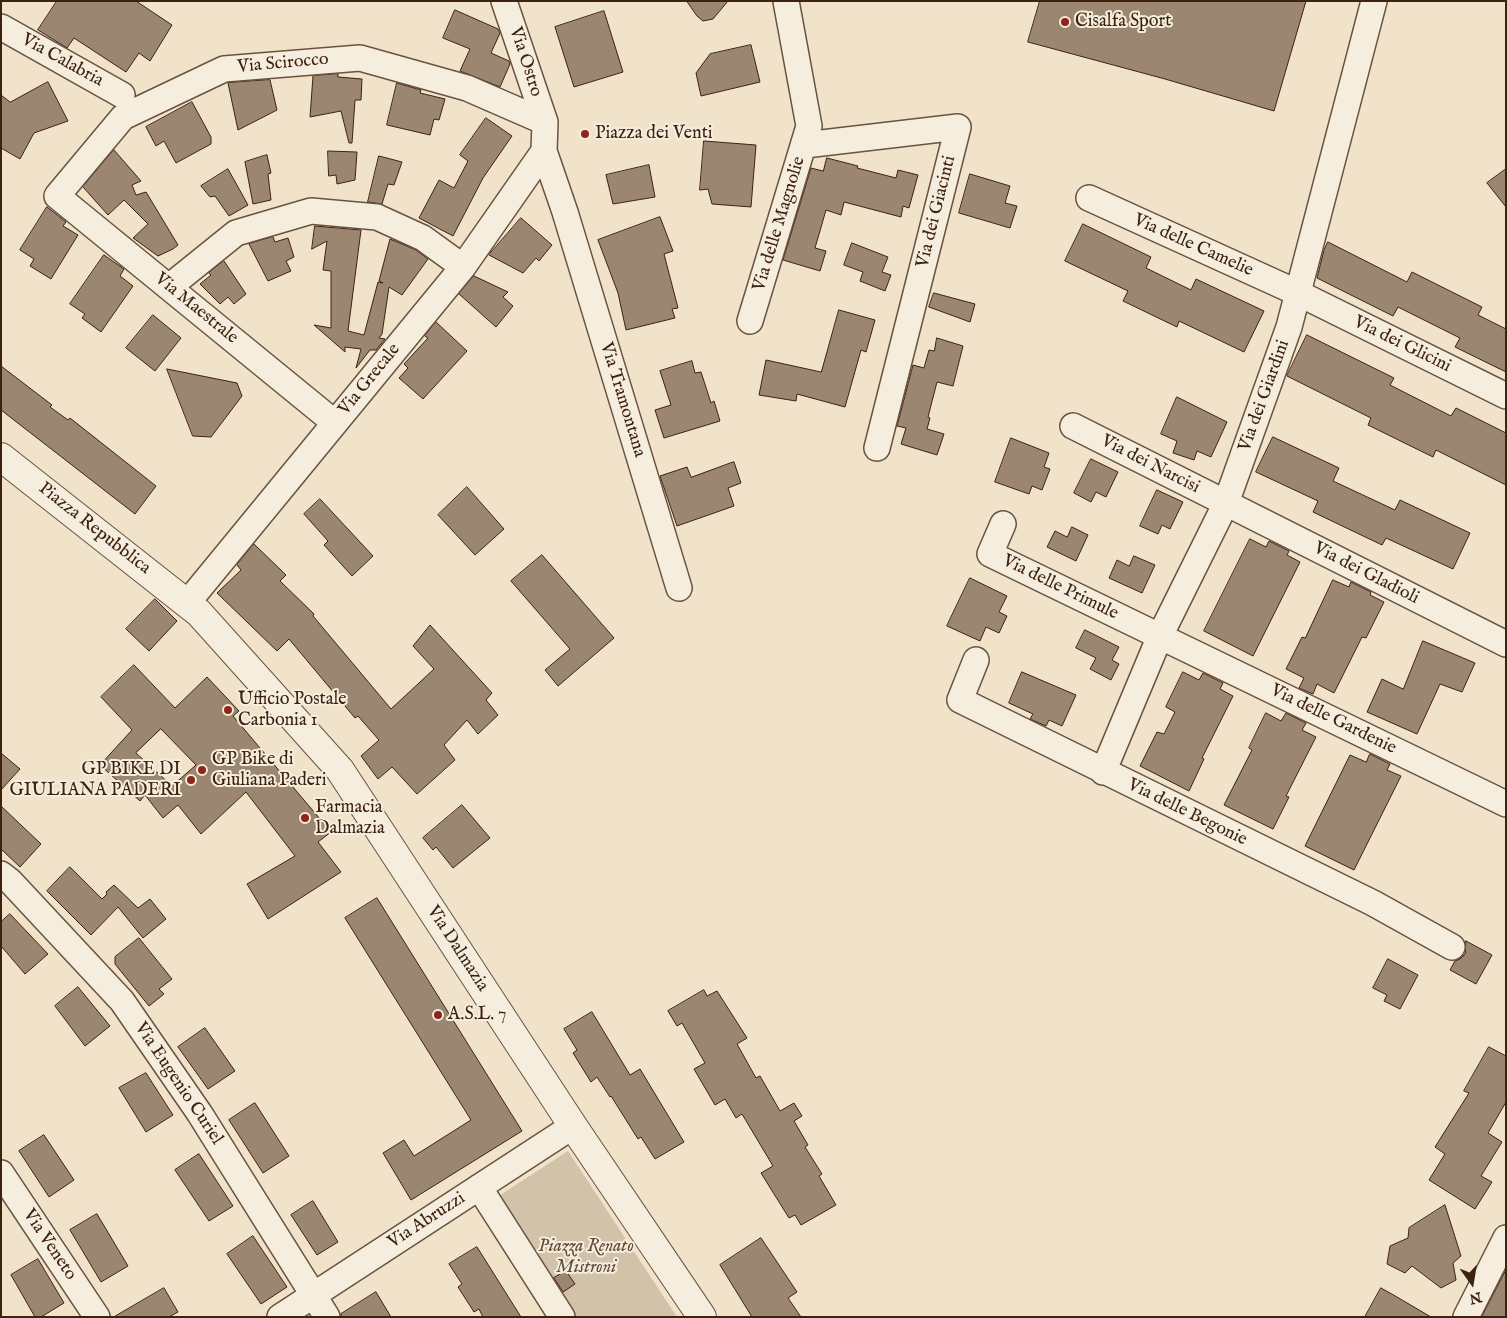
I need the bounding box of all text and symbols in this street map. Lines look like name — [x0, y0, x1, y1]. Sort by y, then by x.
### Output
place label: Cisalfa Sport — [1075, 11, 1171, 33]
marker: Cisalfa Sport — [1059, 16, 1071, 28]
street label: Via Ostro — [504, 24, 546, 100]
street label: Via Calabria — [17, 30, 107, 92]
street label: Via Scirocco — [236, 49, 330, 79]
place label: Piazza dei Venti — [595, 123, 713, 145]
marker: Piazza dei Venti — [579, 128, 591, 140]
street label: Via delle Magnolie — [749, 154, 811, 294]
street label: Via dei Giacinti — [913, 154, 961, 270]
street label: Via delle Camelie — [1130, 210, 1256, 282]
street label: Via Maestrale — [150, 269, 242, 349]
street label: Via dei Glicini — [1350, 312, 1454, 378]
street label: Via dei Giardini — [1235, 337, 1295, 455]
street label: Via Grecale — [335, 340, 405, 420]
street label: Via Tramontana — [594, 340, 650, 460]
street label: Via dei Narcisi — [1097, 431, 1203, 499]
street label: Piazza Repubblica — [34, 478, 154, 580]
street label: Via dei Gladioli — [1310, 538, 1422, 610]
street label: Via delle Primule — [999, 551, 1121, 625]
street label: Via delle Gardenie — [1267, 680, 1399, 760]
place label: Ufficio Postale Carbonia 1 — [238, 689, 347, 732]
marker: Ufficio Postale Carbonia 1 — [222, 704, 234, 716]
place label: GP Bike di Giuliana Paderi — [212, 749, 327, 792]
place label: GP BIKE DI GIULIANA PADERI — [10, 759, 181, 802]
marker: GP Bike di Giuliana Paderi — [196, 764, 208, 776]
marker: GP BIKE DI GIULIANA PADERI — [185, 774, 197, 786]
street label: Via delle Begonie — [1124, 775, 1250, 851]
place label: Farmacia Dalmazia — [315, 797, 385, 840]
marker: Farmacia Dalmazia — [299, 812, 311, 824]
street label: Via Dalmazia — [421, 902, 493, 996]
place label: A.S.L. 7 — [448, 1004, 506, 1026]
marker: A.S.L. 7 — [432, 1009, 444, 1021]
street label: Via Eugenio Curiel — [129, 1019, 227, 1149]
street label: Via Abruzzi — [384, 1188, 470, 1254]
street label: Via Veneto — [17, 1205, 81, 1285]
park label: Piazza Renato Mistroni — [538, 1236, 634, 1278]
north arrow — [1447, 1258, 1497, 1308]
text: N — [1467, 1287, 1483, 1308]

